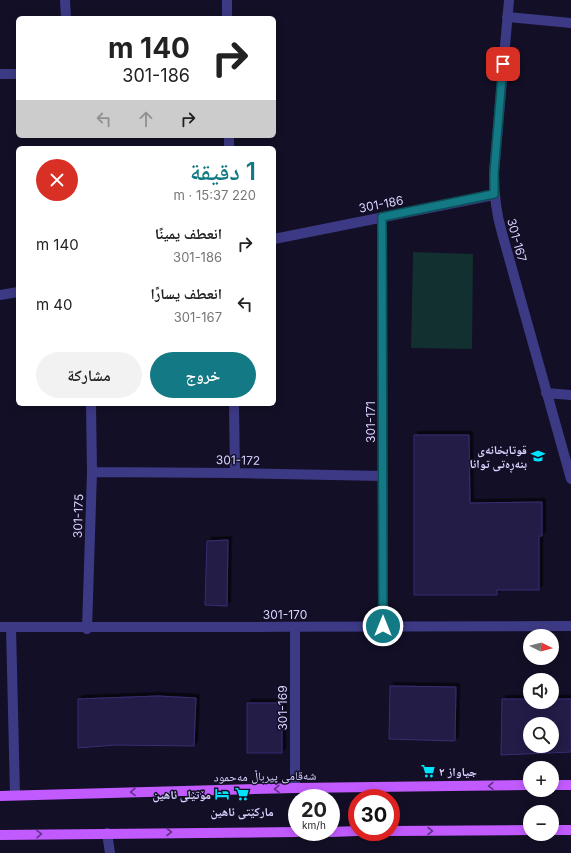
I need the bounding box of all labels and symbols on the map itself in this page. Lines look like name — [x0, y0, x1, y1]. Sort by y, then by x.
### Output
pin — [486, 47, 520, 81]
street label: 301-186 — [357, 192, 405, 216]
street label: 301-167 — [504, 217, 530, 264]
street label: 301-171 — [363, 401, 378, 443]
place label: قوتابخانەی بنەڕەتی توانا — [470, 442, 527, 473]
school or university icon: قوتابخانەی بنەڕەتی توانا — [530, 448, 546, 464]
street label: 301-172 — [216, 452, 260, 468]
street label: 301-175 — [70, 494, 86, 538]
position arrow — [362, 605, 404, 647]
street label: 301-170 — [263, 607, 307, 622]
north arrow — [523, 629, 559, 665]
street label: 301-169 — [275, 685, 290, 731]
supermarket icon: جیاواز ٢ — [420, 763, 436, 779]
place label: جیاواز ٢ — [439, 764, 477, 779]
street label: شەقامی پیرباڵ مەحمود — [214, 768, 317, 785]
one-way arrow — [488, 782, 494, 790]
one-way arrow — [274, 785, 280, 793]
hotel icon: مۆتێلی ئاهین — [214, 786, 230, 802]
supermarket icon: مارکێتی ئاهین — [234, 786, 250, 802]
place label: مۆتێلی ئاهین — [153, 787, 211, 803]
one-way arrow — [130, 788, 136, 796]
speed limit sign: 30 — [348, 789, 400, 841]
place label: مارکێتی ئاهین — [210, 804, 274, 820]
one-way arrow — [427, 827, 433, 835]
one-way arrow — [166, 828, 172, 837]
one-way arrow — [36, 830, 42, 838]

